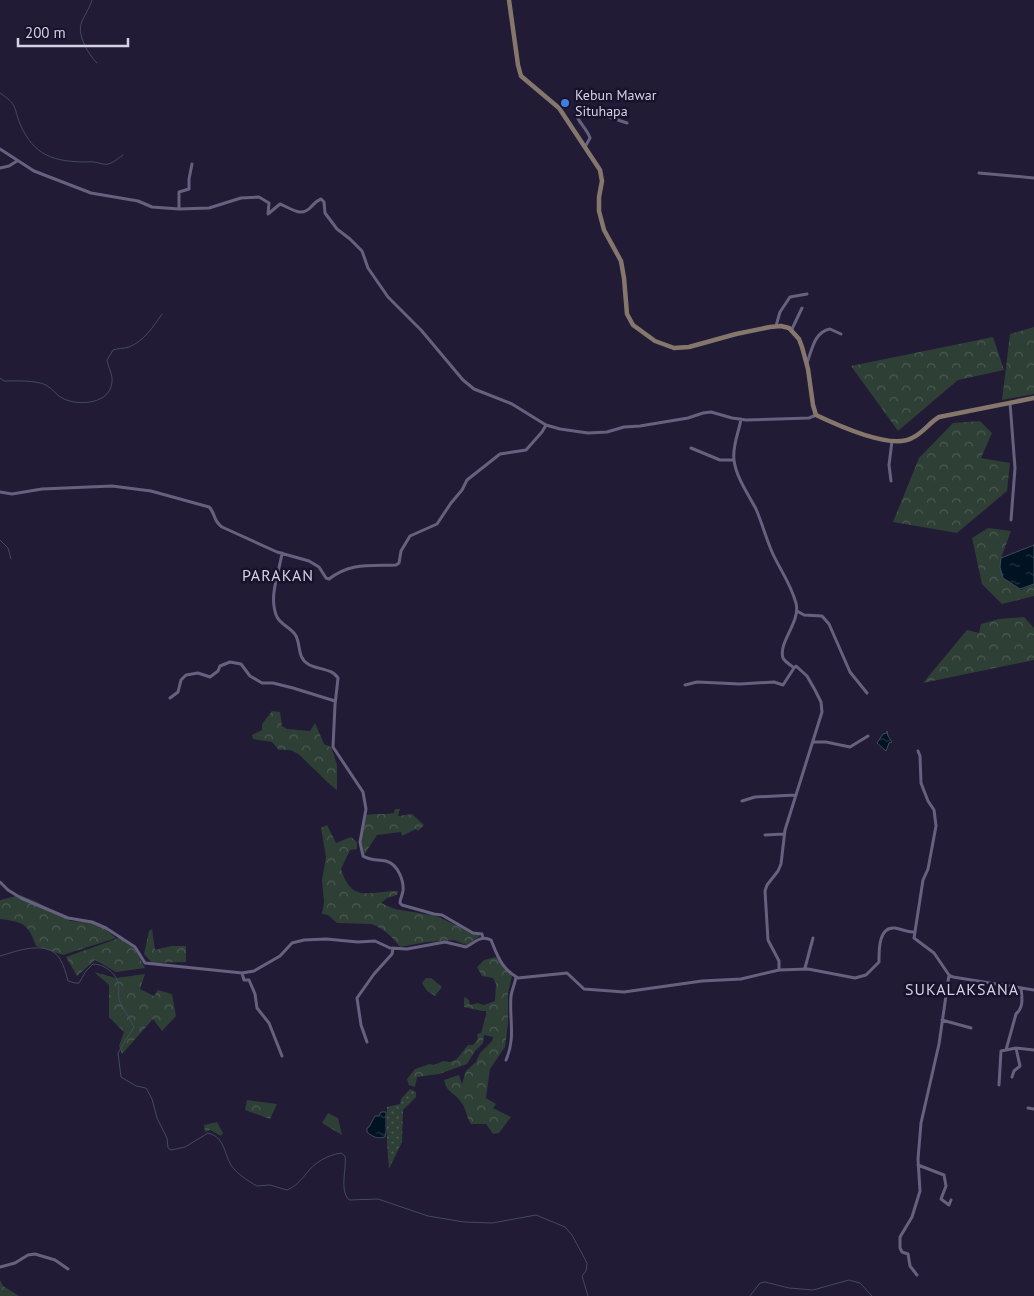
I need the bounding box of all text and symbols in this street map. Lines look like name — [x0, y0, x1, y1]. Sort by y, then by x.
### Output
scale bar — [18, 15, 128, 47]
text: 200 m — [25, 23, 66, 42]
place label: Kebun Mawar Situhapa — [575, 86, 657, 120]
marker: Kebun Mawar Situhapa — [559, 97, 571, 109]
district label: PARAKAN — [242, 565, 314, 585]
district label: SUKALAKSANA — [905, 979, 1019, 999]

